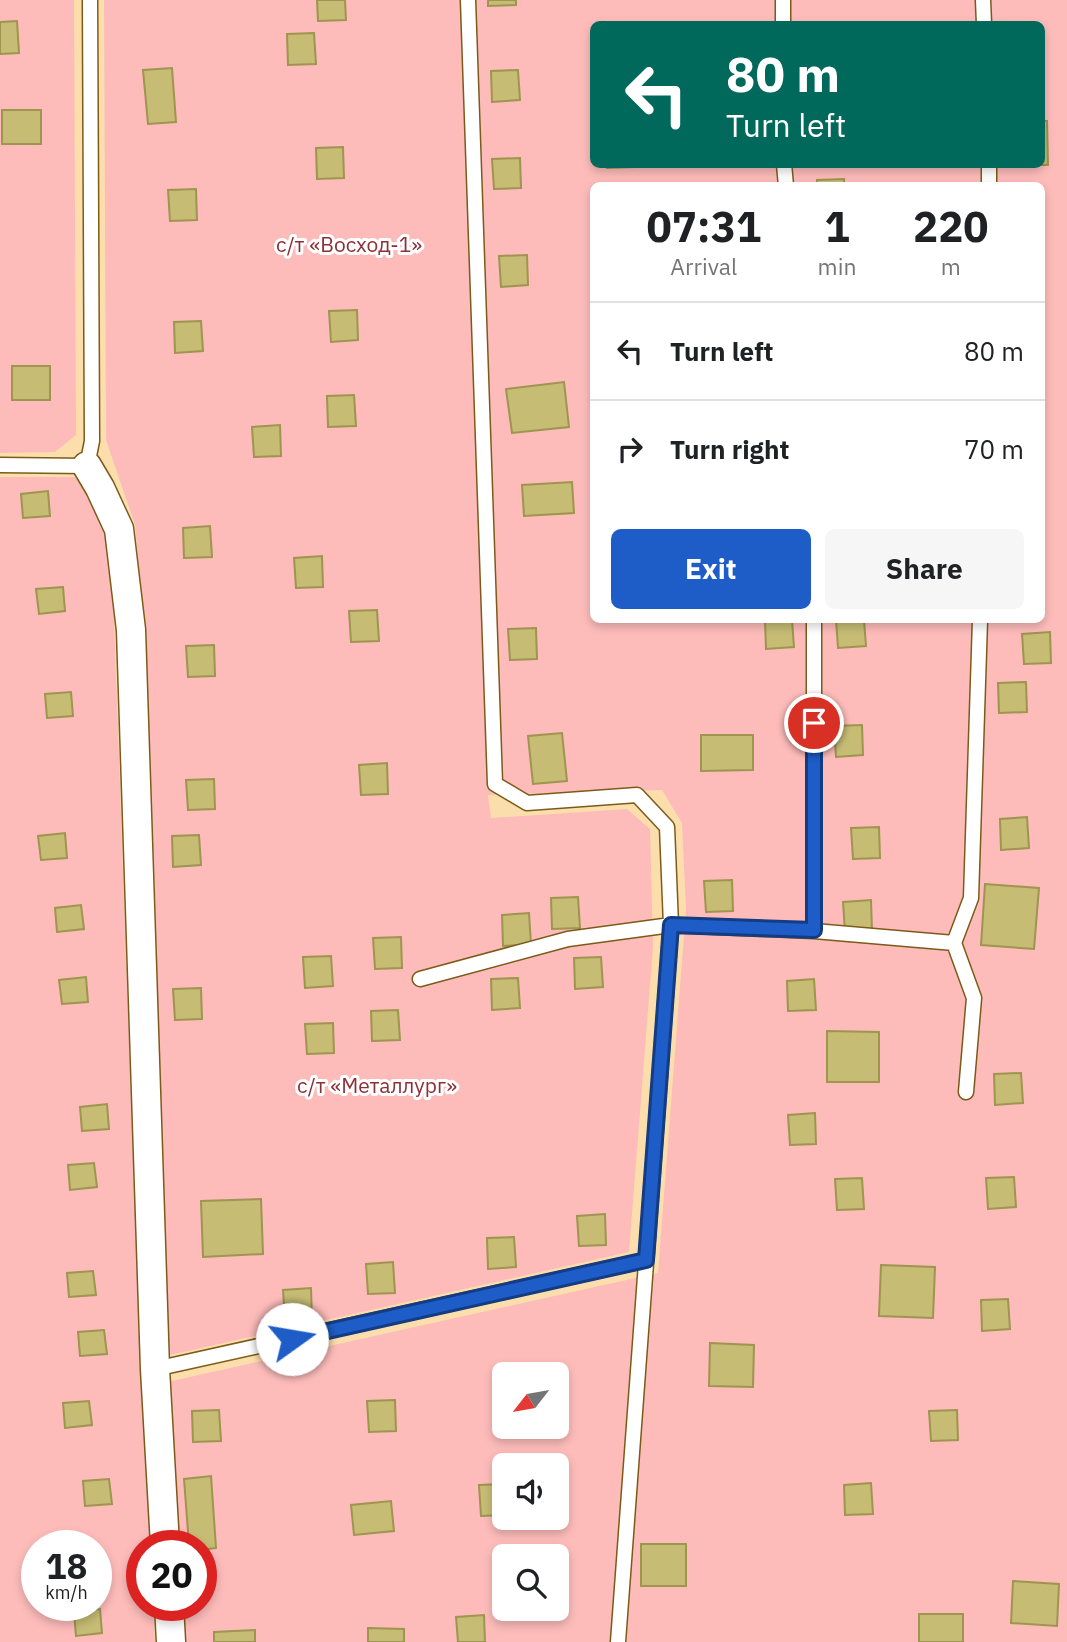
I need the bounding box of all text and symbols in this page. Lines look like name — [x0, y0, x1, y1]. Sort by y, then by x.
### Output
text: 80 m — [726, 42, 840, 105]
icon: left — [611, 49, 702, 140]
text: Turn left — [726, 104, 846, 146]
text: 07:31 — [646, 199, 761, 254]
text: 1 — [824, 199, 850, 254]
text: 220 — [913, 199, 989, 254]
park label: с/т «Восход-1» — [276, 230, 422, 258]
text: Arrival — [670, 251, 737, 281]
text: min — [818, 251, 856, 281]
text: m — [941, 251, 961, 281]
icon: left — [611, 332, 649, 370]
text: Turn left — [670, 334, 773, 368]
text: 80 m — [964, 334, 1024, 368]
icon: right — [611, 430, 649, 468]
text: Turn right — [670, 432, 789, 466]
text: 70 m — [964, 432, 1024, 466]
button: Exit — [611, 529, 811, 609]
button: Share — [825, 529, 1024, 609]
pin — [784, 693, 844, 753]
icon: arrive — [795, 704, 833, 742]
park label: с/т «Металлург» — [297, 1071, 457, 1099]
position arrow — [255, 1302, 329, 1376]
north arrow — [492, 1362, 569, 1438]
map controls — [492, 1362, 569, 1621]
button: sound — [492, 1453, 569, 1530]
speed limit sign: 20 — [126, 1530, 217, 1621]
text: 18 — [45, 1543, 88, 1589]
button: search — [492, 1544, 569, 1621]
text: km/h — [45, 1581, 88, 1604]

